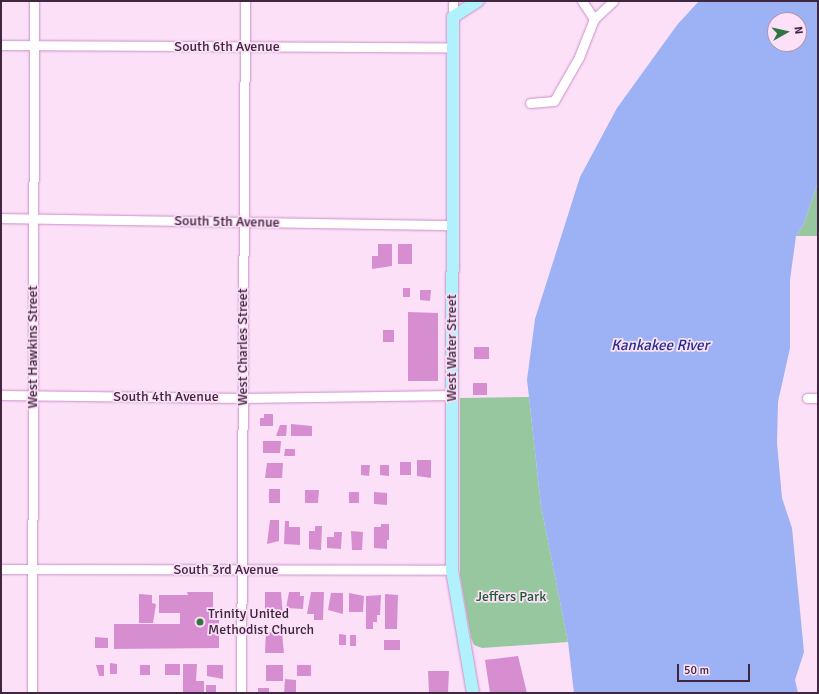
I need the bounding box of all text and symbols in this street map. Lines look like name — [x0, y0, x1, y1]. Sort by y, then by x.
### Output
north arrow — [767, 12, 807, 52]
text: N — [791, 26, 805, 35]
street label: South 6th Avenue — [174, 39, 280, 55]
street label: South 5th Avenue — [174, 213, 280, 231]
street label: West Hawkins Street — [25, 285, 41, 409]
street label: West Charles Street — [235, 288, 251, 406]
street label: West Water Street — [444, 294, 460, 402]
water label: Kankakee River — [611, 337, 709, 355]
street label: South 4th Avenue — [113, 389, 219, 405]
street label: South 3rd Avenue — [173, 562, 279, 578]
park label: Jeffers Park — [476, 589, 546, 605]
place label: Trinity United Methodist Church — [208, 606, 314, 638]
marker: Trinity United Methodist Church — [195, 617, 205, 627]
scale bar — [679, 656, 752, 682]
text: 50 m — [684, 663, 709, 678]

